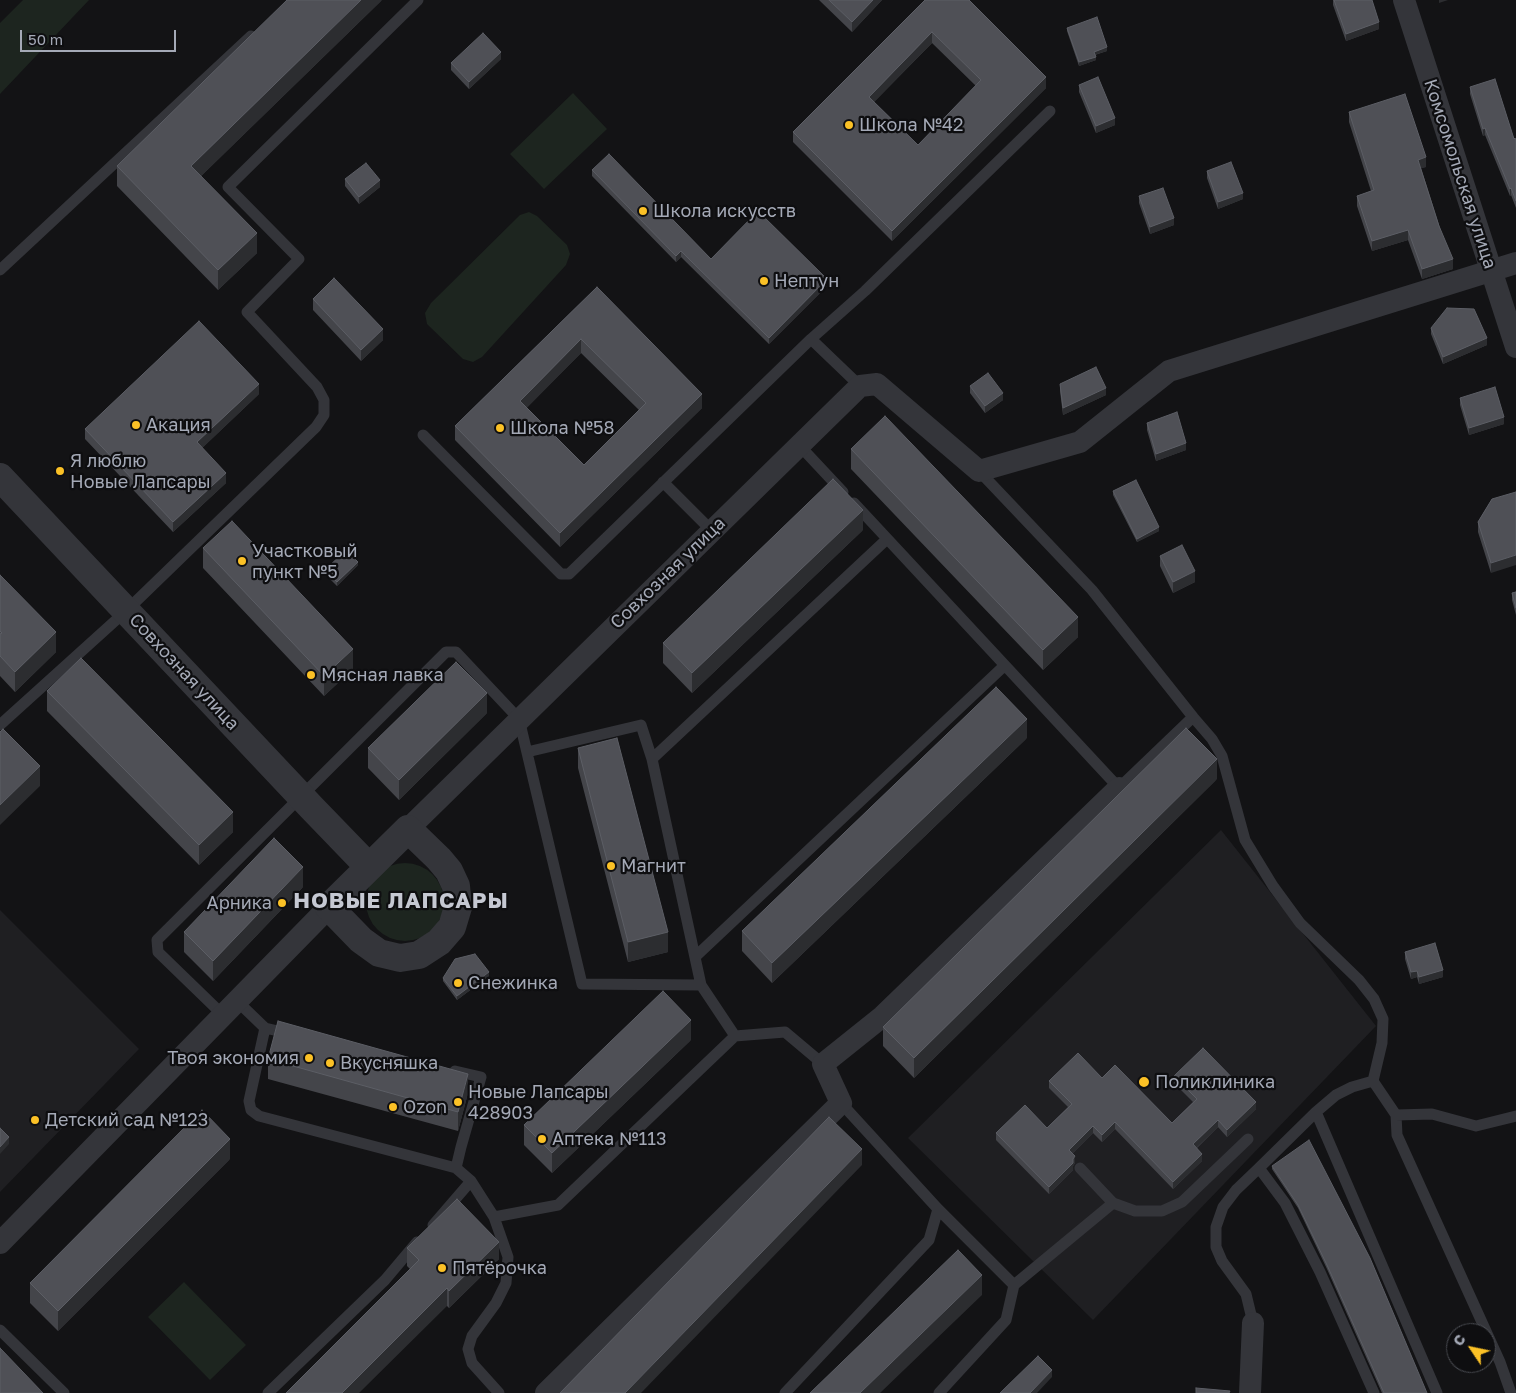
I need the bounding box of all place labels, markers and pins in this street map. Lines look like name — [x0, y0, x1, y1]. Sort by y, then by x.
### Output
place label: Школа №42 — [859, 114, 963, 136]
marker: Школа №42 — [843, 119, 855, 131]
place label: Школа искусств — [653, 200, 796, 222]
marker: Школа искусств — [637, 205, 649, 217]
place label: Нептун — [774, 270, 839, 292]
marker: Нептун — [758, 275, 770, 287]
place label: Акация — [146, 414, 211, 436]
place label: Школа №58 — [510, 417, 614, 439]
marker: Акация — [130, 419, 142, 431]
marker: Школа №58 — [494, 422, 506, 434]
place label: Я люблю Новые Лапсары — [70, 450, 211, 492]
marker: Я люблю Новые Лапсары — [54, 465, 66, 477]
place label: Участковый пункт №5 — [252, 540, 358, 582]
marker: Участковый пункт №5 — [236, 555, 248, 567]
place label: Мясная лавка — [321, 664, 444, 686]
marker: Мясная лавка — [305, 669, 317, 681]
place label: Магнит — [621, 855, 686, 877]
marker: Магнит — [605, 860, 617, 872]
place label: Арника — [207, 892, 272, 914]
marker: Арника — [276, 897, 288, 909]
place label: Снежинка — [468, 972, 558, 994]
marker: Снежинка — [452, 977, 464, 989]
place label: Твоя экономия — [167, 1047, 299, 1069]
marker: Твоя экономия — [303, 1052, 315, 1064]
place label: Вкусняшка — [340, 1052, 438, 1074]
marker: Вкусняшка — [324, 1057, 336, 1069]
place label: Поликлиника — [1155, 1071, 1275, 1093]
marker: Поликлиника — [1137, 1075, 1151, 1089]
place label: Новые Лапсары 428903 — [468, 1081, 609, 1124]
place label: Ozon — [403, 1096, 447, 1118]
marker: Новые Лапсары 428903 — [452, 1096, 464, 1108]
marker: Ozon — [387, 1101, 399, 1113]
place label: Детский сад №123 — [45, 1109, 208, 1131]
marker: Детский сад №123 — [29, 1114, 41, 1126]
place label: Аптека №113 — [552, 1128, 666, 1150]
marker: Аптека №113 — [536, 1133, 548, 1145]
place label: Пятёрочка — [452, 1257, 547, 1279]
marker: Пятёрочка — [436, 1262, 448, 1274]

